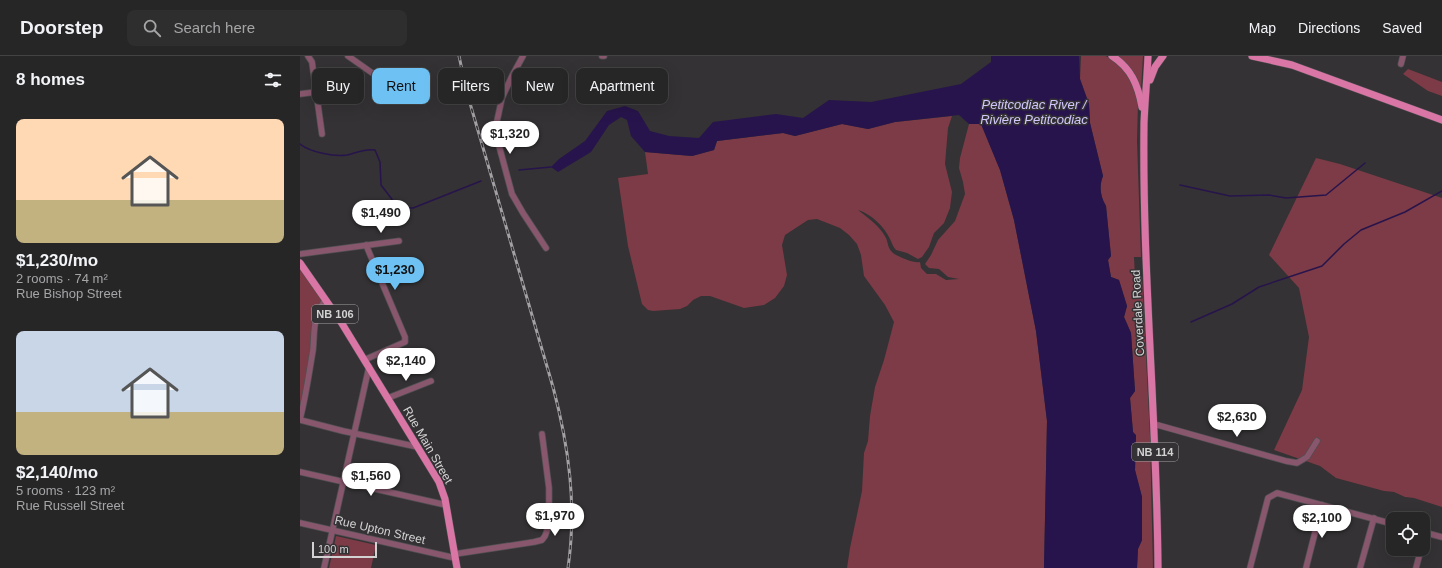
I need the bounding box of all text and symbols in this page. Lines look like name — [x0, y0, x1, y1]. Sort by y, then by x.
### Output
search box — [127, 10, 407, 46]
text: Doorstep — [20, 17, 103, 38]
icon: search — [141, 17, 163, 39]
text: Search here — [173, 19, 255, 36]
text: Map — [1249, 20, 1276, 36]
text: Directions — [1298, 20, 1360, 36]
text: Saved — [1382, 20, 1422, 36]
chip: Buy — [312, 68, 364, 104]
chip: Rent — [372, 68, 430, 104]
chip: Filters — [438, 68, 504, 104]
chip: New — [512, 68, 568, 104]
chip: Apartment — [576, 68, 668, 104]
icon: filters — [262, 69, 284, 91]
text: 8 homes — [16, 70, 85, 89]
water label: Petitcodiac River / Rivière Petitcodiac — [980, 97, 1088, 127]
pin: $1,320 — [477, 121, 543, 155]
text: $1,320 — [490, 126, 530, 141]
icon: home — [114, 145, 186, 217]
pin: $1,490 — [348, 200, 414, 234]
text: $1,490 — [361, 205, 401, 220]
text: $1,230/mo — [16, 251, 98, 270]
pin: $1,230 — [362, 257, 428, 291]
text: $1,230 — [375, 262, 415, 277]
street label: Coverdale Road — [1129, 269, 1147, 357]
text: 2 rooms · 74 m² — [16, 271, 108, 286]
text: Rue Bishop Street — [16, 286, 122, 301]
road number: NB 106 — [312, 305, 358, 323]
pin: $2,140 — [373, 348, 439, 382]
text: $2,140 — [386, 353, 426, 368]
icon: home — [114, 357, 186, 429]
street label: Rue Main Street — [400, 404, 456, 487]
pin: $2,630 — [1204, 404, 1270, 438]
text: $2,630 — [1217, 409, 1257, 424]
road number: NB 114 — [1132, 443, 1178, 461]
text: $2,140/mo — [16, 463, 98, 482]
pin: $1,560 — [338, 463, 404, 497]
text: $1,560 — [351, 468, 391, 483]
text: 5 rooms · 123 m² — [16, 483, 115, 498]
text: Rue Russell Street — [16, 498, 124, 513]
pin: $1,970 — [522, 503, 588, 537]
pin: $2,100 — [1289, 505, 1355, 539]
text: $1,970 — [535, 508, 575, 523]
text: $2,100 — [1302, 510, 1342, 525]
map controls — [1386, 512, 1430, 556]
button: locate — [1386, 512, 1430, 556]
street label: Rue Upton Street — [333, 513, 427, 547]
scale bar — [312, 540, 377, 559]
text: 100 m — [318, 543, 349, 555]

